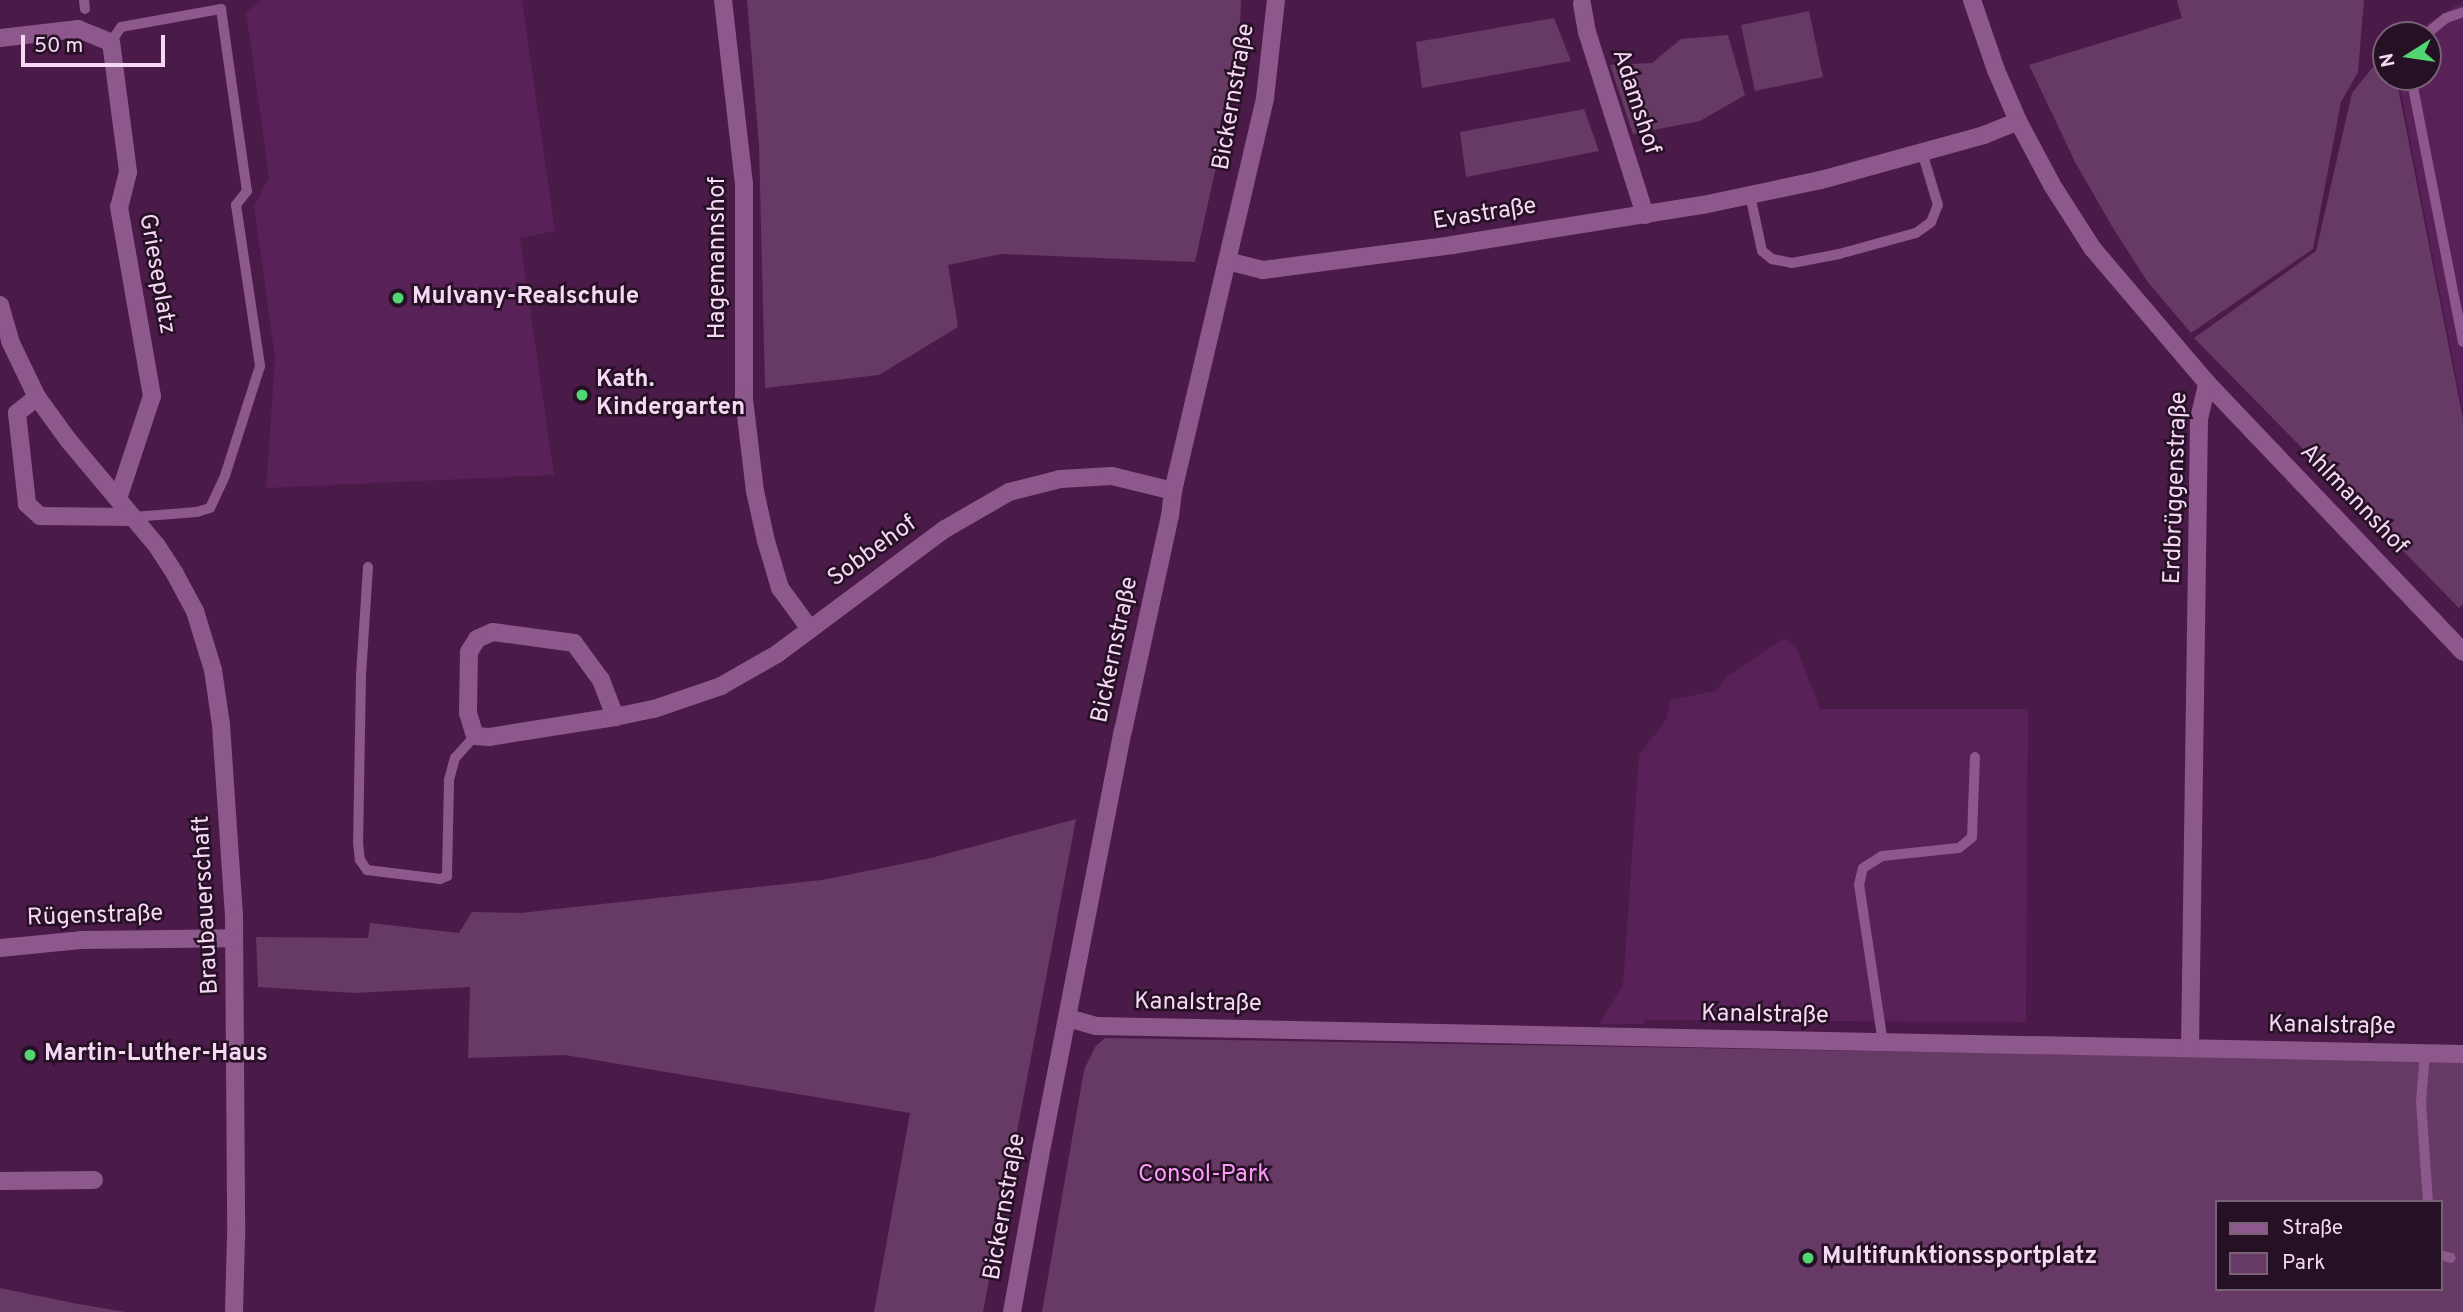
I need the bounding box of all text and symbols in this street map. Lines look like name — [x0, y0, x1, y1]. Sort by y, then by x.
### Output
scale bar — [24, 21, 168, 65]
street label: Bickernstraße — [1208, 21, 1262, 173]
north arrow — [2372, 21, 2442, 91]
text: 50 m — [34, 33, 83, 60]
street label: Adamshof — [1604, 46, 1666, 158]
text: N — [2375, 51, 2402, 69]
street label: Hagemannshof — [705, 177, 733, 339]
street label: Evastraße — [1431, 193, 1539, 237]
street label: Grieseplatz — [131, 212, 181, 336]
place label: Mulvany-Realschule — [412, 284, 639, 312]
marker: Mulvany-Realschule — [390, 290, 406, 306]
place label: Kath. Kindergarten — [596, 367, 745, 423]
marker: Kath. Kindergarten — [574, 387, 590, 403]
street label: Erdbrüggenstraße — [2159, 391, 2195, 585]
street label: Ahlmannshof — [2293, 439, 2413, 561]
street label: Sobbehof — [823, 510, 923, 594]
street label: Bickernstraße — [1086, 574, 1146, 726]
street label: Braubauerschaft — [188, 815, 226, 995]
street label: Rügenstraße — [26, 900, 164, 934]
street label: Kanalstraße — [1134, 988, 1262, 1020]
street label: Kanalstraße — [1701, 1000, 1829, 1032]
street label: Kanalstraße — [2268, 1011, 2396, 1043]
place label: Martin-Luther-Haus — [44, 1041, 268, 1069]
marker: Martin-Luther-Haus — [22, 1047, 38, 1063]
street label: Bickernstraße — [979, 1131, 1033, 1283]
park label: Consol-Park — [1138, 1162, 1270, 1190]
legend — [2214, 1200, 2442, 1291]
text: Straße — [2282, 1215, 2343, 1242]
place label: Multifunktionssportplatz — [1822, 1244, 2097, 1272]
marker: Multifunktionssportplatz — [1800, 1250, 1816, 1266]
text: Park — [2282, 1250, 2325, 1277]

